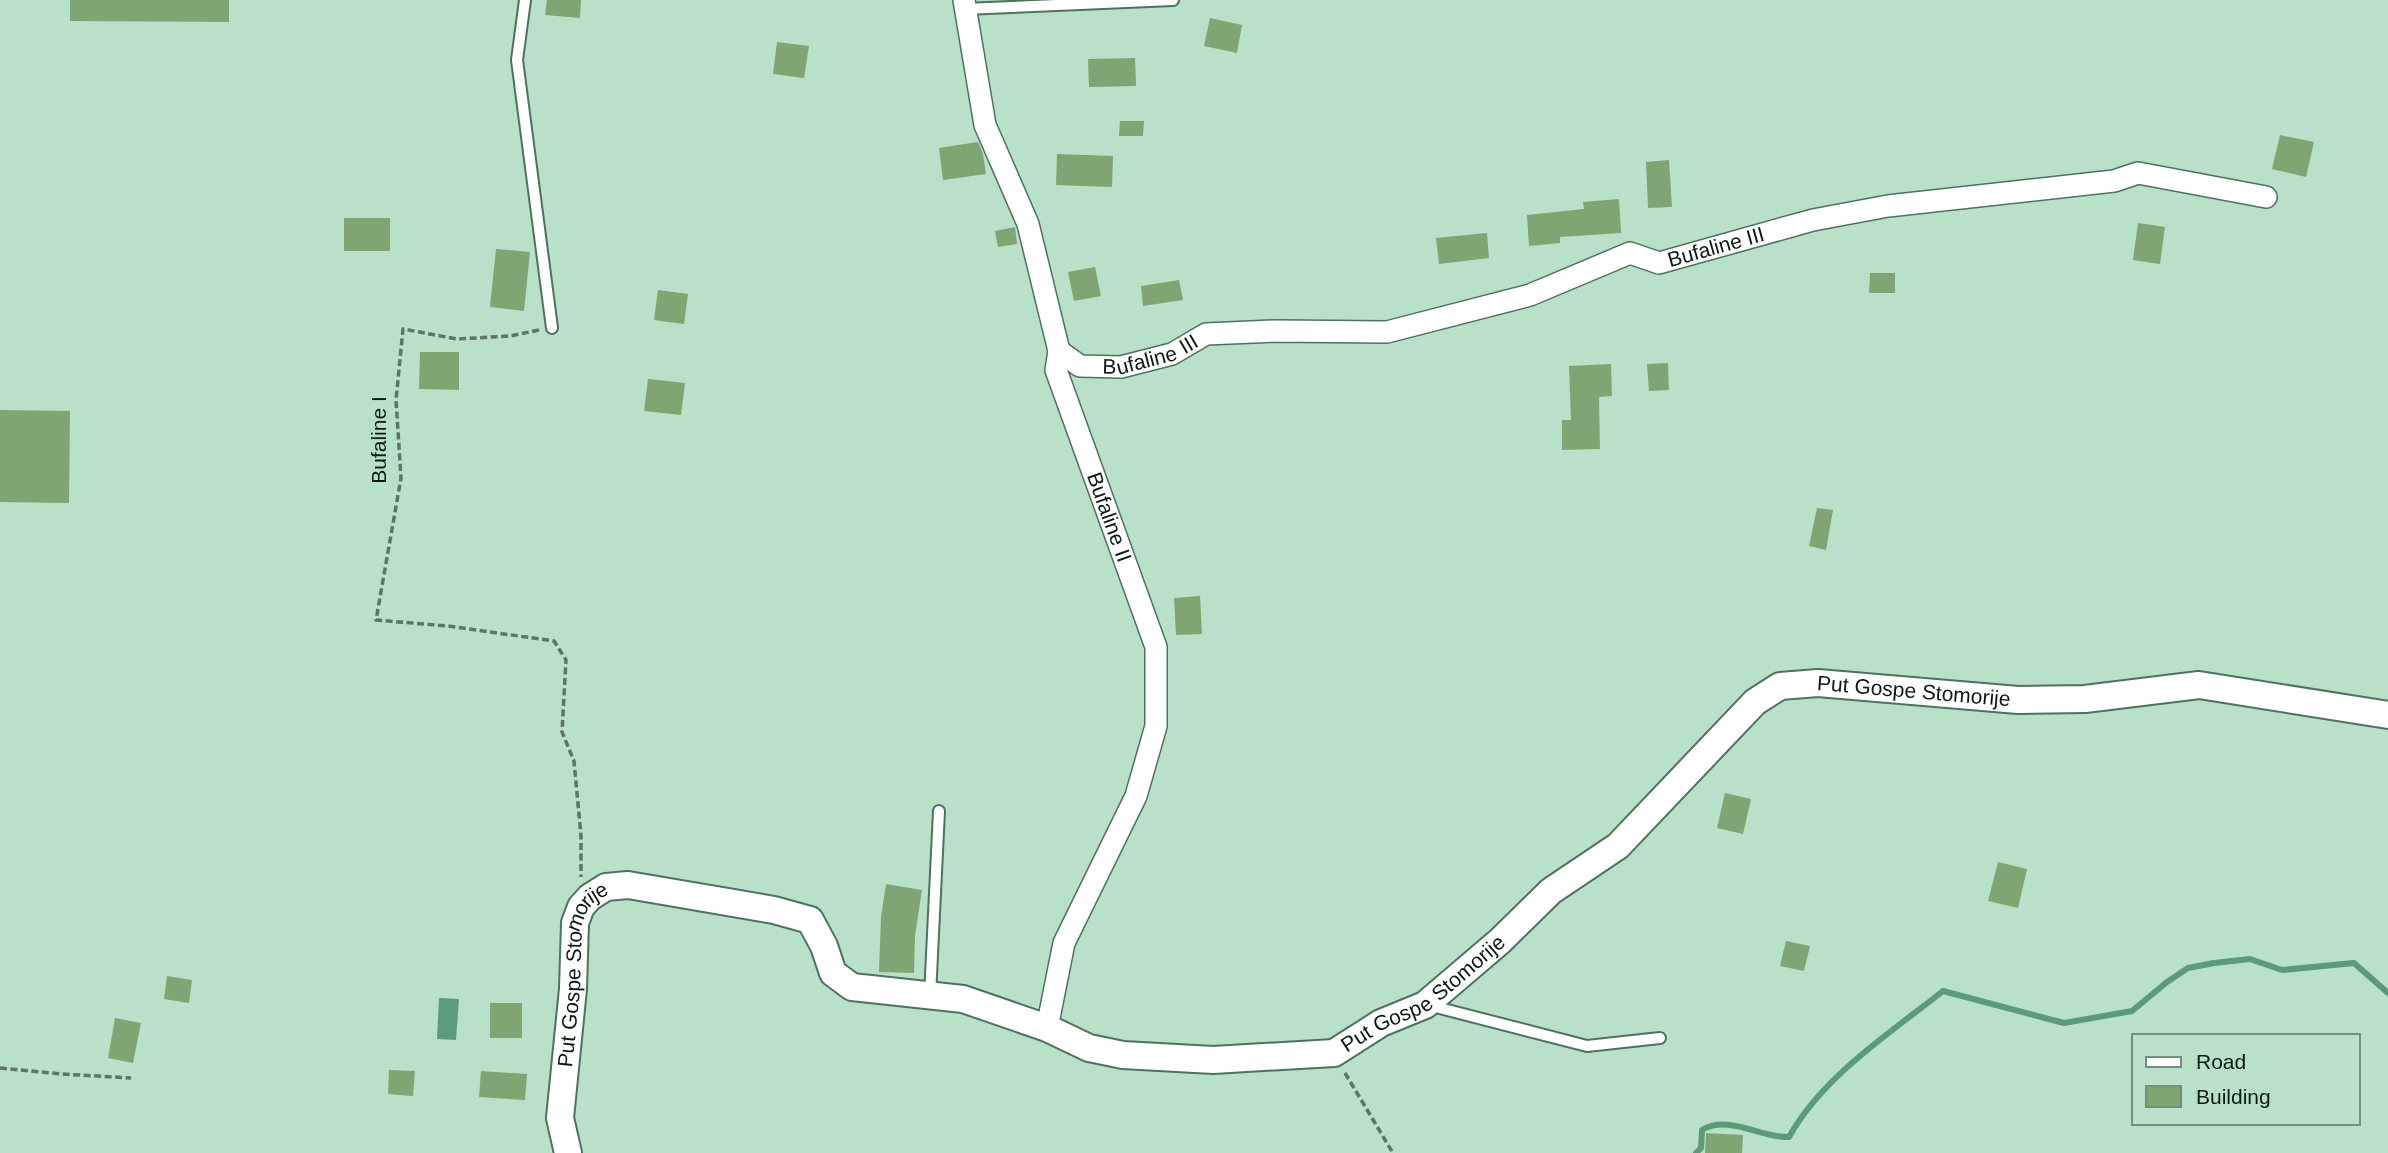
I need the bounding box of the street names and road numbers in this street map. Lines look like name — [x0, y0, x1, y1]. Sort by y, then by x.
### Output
street label: Bufaline III — [1665, 222, 1767, 271]
street label: Bufaline III — [1102, 329, 1202, 379]
street label: Bufaline I — [367, 396, 390, 484]
street label: Bufaline II — [1083, 469, 1136, 565]
street label: Put Gospe Stomorije — [1816, 671, 2011, 710]
street label: Put Gospe Stomorije — [553, 877, 612, 1068]
street label: Put Gospe Stomorije — [1337, 930, 1509, 1056]

